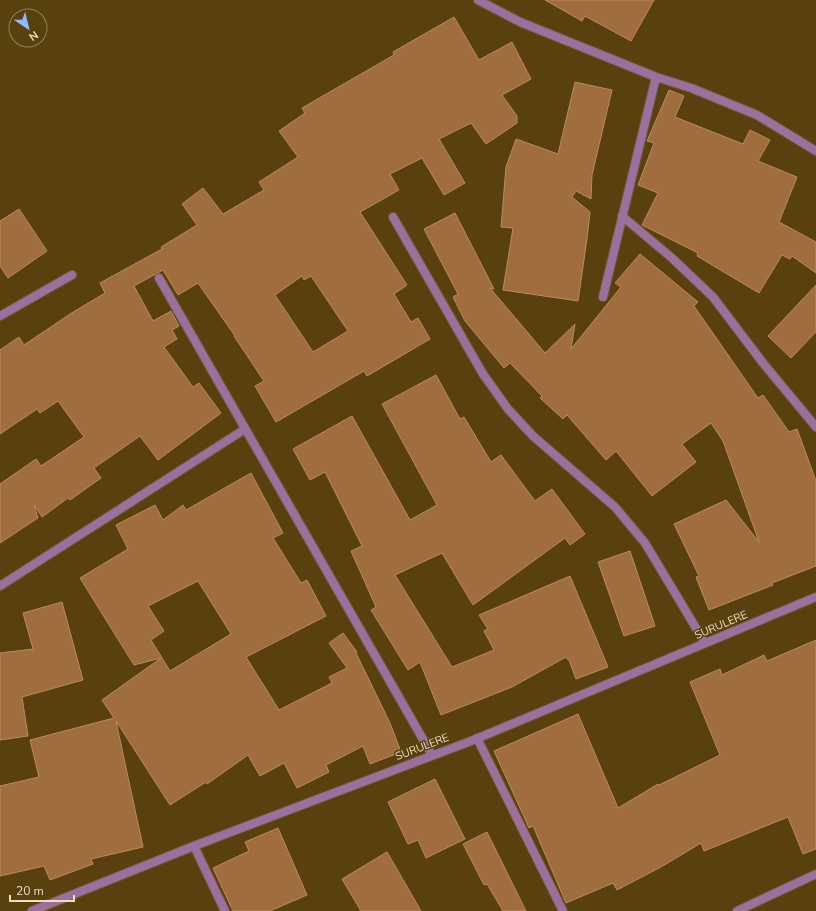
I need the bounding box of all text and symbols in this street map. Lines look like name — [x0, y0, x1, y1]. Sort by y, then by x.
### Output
north arrow — [8, 8, 48, 48]
text: N — [26, 27, 41, 44]
street label: SURULERE — [692, 607, 750, 643]
street label: SURULERE — [393, 730, 451, 764]
scale bar — [10, 877, 74, 903]
text: 20 m — [16, 883, 44, 899]

